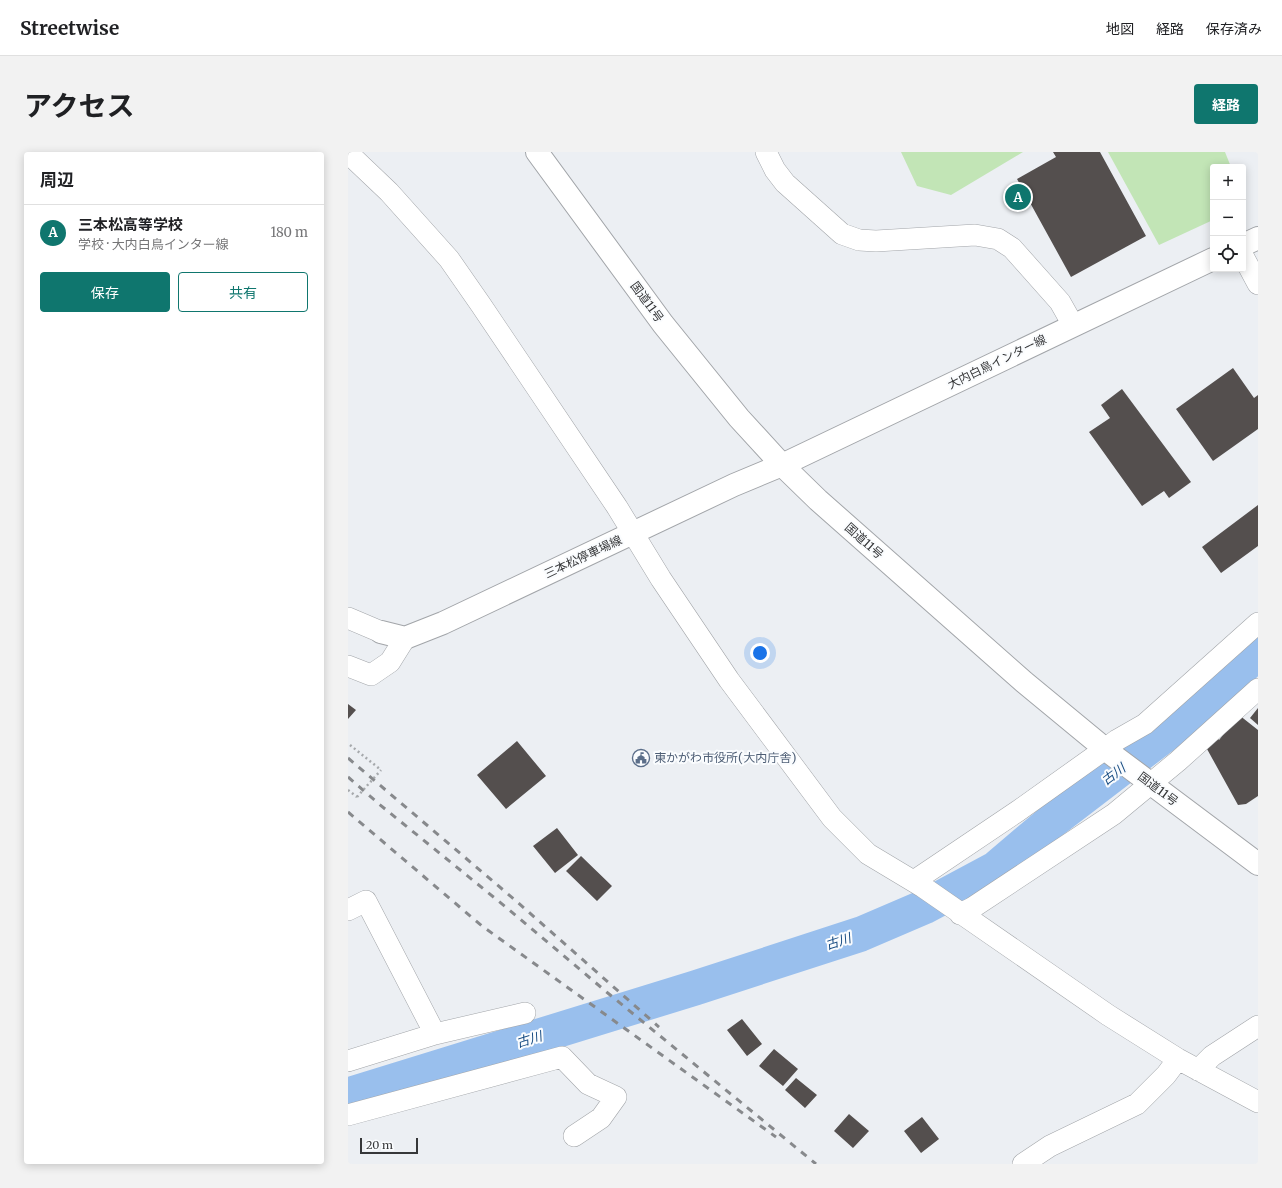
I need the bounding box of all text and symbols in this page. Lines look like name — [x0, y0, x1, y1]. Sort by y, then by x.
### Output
text: Streetwise — [20, 16, 119, 40]
text: 地図 — [1106, 20, 1134, 38]
text: 経路 — [1156, 20, 1184, 38]
text: 保存済み — [1206, 20, 1262, 38]
button: 経路 — [1194, 84, 1258, 124]
text: アクセス — [24, 88, 135, 124]
map controls — [1210, 164, 1246, 272]
button: + — [1210, 164, 1246, 200]
text: 周辺 — [40, 169, 74, 191]
pin: A — [1005, 182, 1031, 212]
button: − — [1210, 200, 1246, 236]
text: 三本松高等学校 — [78, 215, 183, 234]
text: A — [48, 224, 58, 241]
text: 180 m — [270, 224, 308, 241]
text: 学校 · 大内白鳥インター線 — [78, 236, 229, 253]
button: locate — [1210, 236, 1246, 272]
button: 保存 — [40, 272, 170, 312]
button: 共有 — [178, 272, 308, 312]
street label: 国道11号 — [628, 278, 667, 325]
street label: 大内白鳥インター線 — [945, 331, 1049, 392]
street label: 国道11号 — [842, 519, 887, 562]
street label: 三本松停車場線 — [542, 532, 624, 581]
your location — [750, 643, 770, 663]
public building icon: 東かがわ市役所(大内庁舎) — [631, 748, 651, 768]
place label: 東かがわ市役所(大内庁舎) — [654, 750, 796, 765]
water label: 古川 — [1098, 759, 1130, 789]
street label: 国道11号 — [1135, 769, 1181, 809]
water label: 古川 — [823, 929, 855, 954]
water label: 古川 — [514, 1027, 546, 1051]
scale bar — [360, 1136, 418, 1155]
text: 20 m — [366, 1138, 393, 1152]

